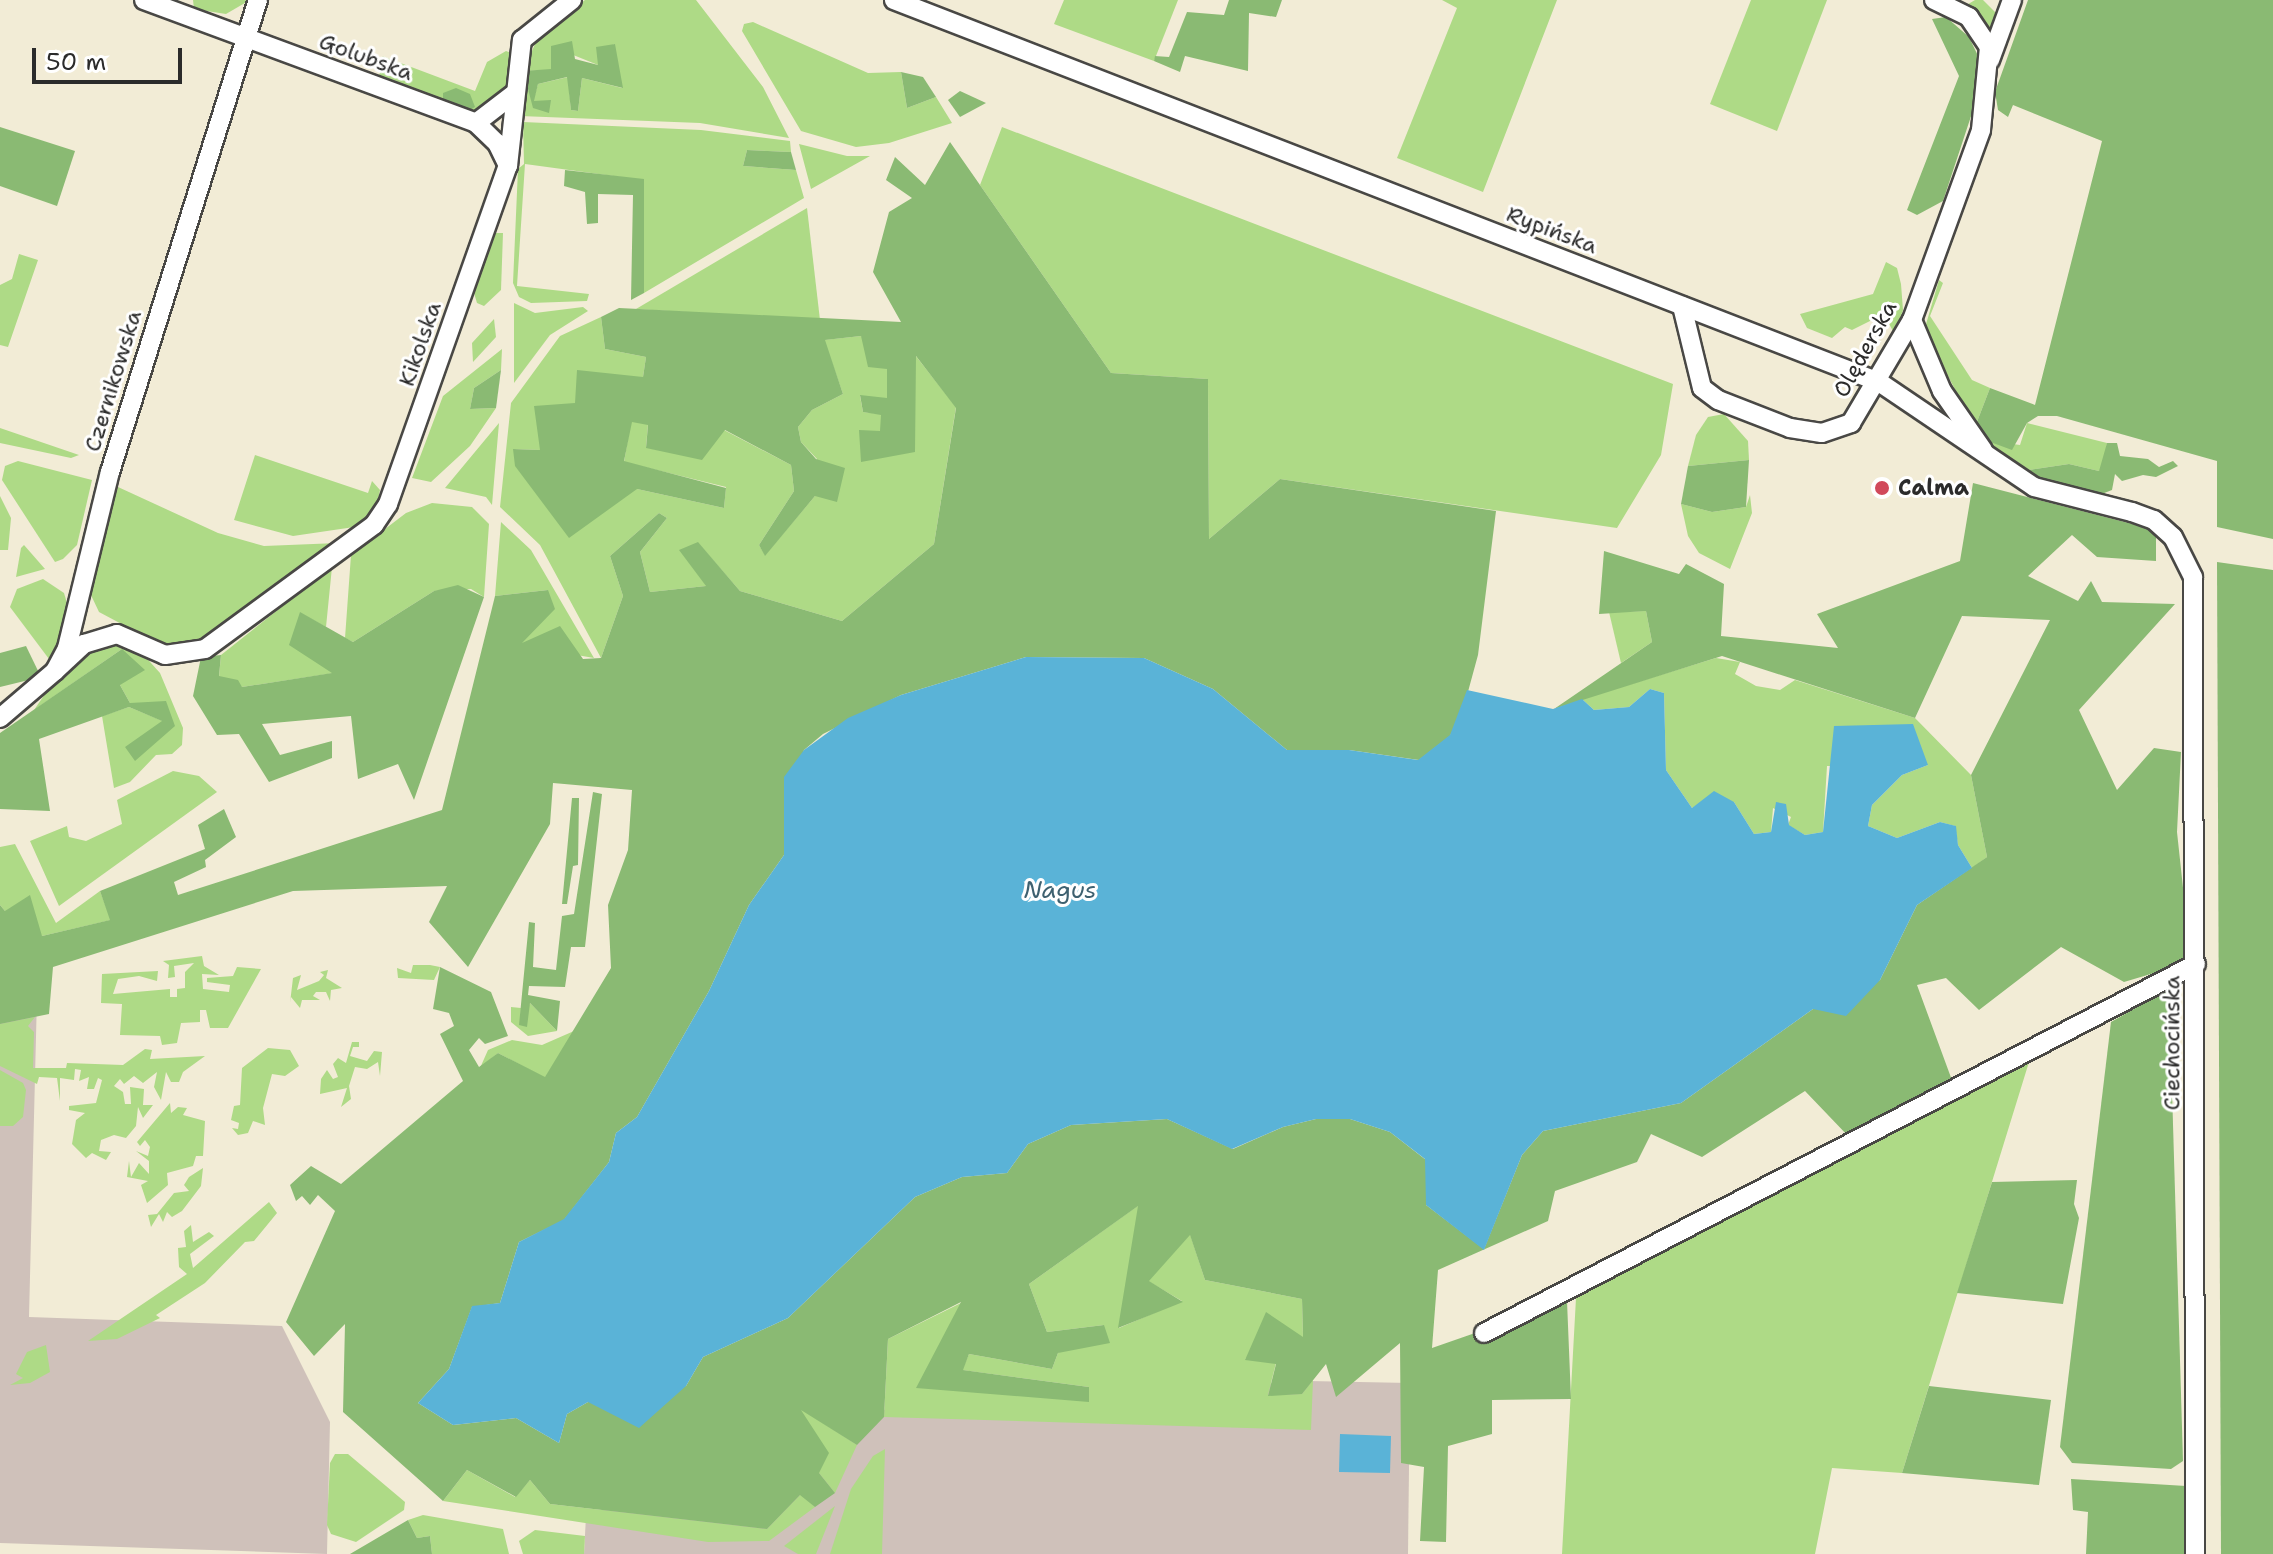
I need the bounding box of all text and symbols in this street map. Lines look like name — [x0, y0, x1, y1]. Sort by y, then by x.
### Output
street label: Golubska — [316, 28, 416, 86]
scale bar — [36, 32, 186, 82]
text: 50 m — [46, 46, 106, 78]
street label: Rypińska — [1503, 201, 1601, 259]
street label: Olęderska — [1828, 296, 1902, 402]
street label: Kikolska — [393, 298, 447, 390]
street label: Czernikowska — [79, 307, 147, 455]
place label: Calma — [1898, 475, 1969, 501]
marker: Calma — [1873, 479, 1891, 497]
water label: Nagus — [1024, 877, 1096, 905]
street label: Ciechocińska — [2159, 976, 2185, 1110]

